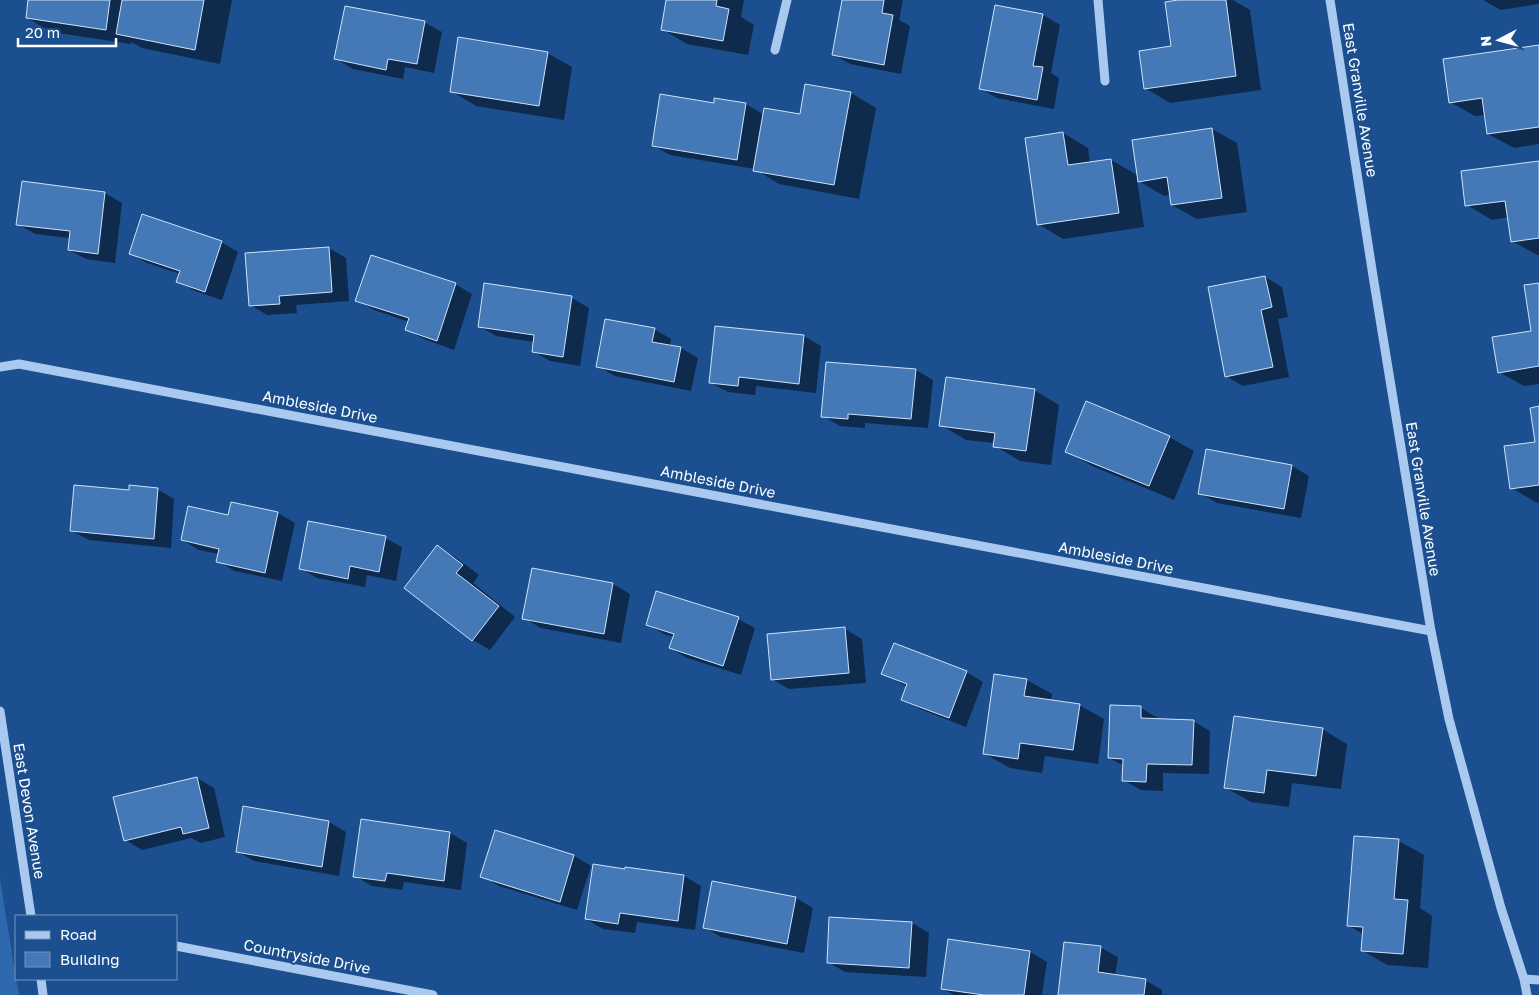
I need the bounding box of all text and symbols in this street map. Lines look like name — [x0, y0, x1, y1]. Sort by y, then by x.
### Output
scale bar — [18, 15, 115, 47]
north arrow — [1474, 15, 1524, 65]
street label: East Granville Avenue — [1340, 21, 1382, 179]
text: 20 m — [25, 23, 60, 41]
text: N — [1477, 35, 1495, 48]
street label: Ambleside Drive — [261, 386, 379, 426]
street label: East Granville Avenue — [1403, 420, 1445, 578]
street label: Ambleside Drive — [659, 461, 777, 501]
street label: Ambleside Drive — [1057, 537, 1175, 577]
street label: East Devon Avenue — [10, 742, 50, 880]
legend — [15, 915, 178, 980]
text: Road — [60, 925, 97, 943]
street label: Countryside Drive — [242, 935, 372, 977]
text: Building — [60, 950, 120, 968]

